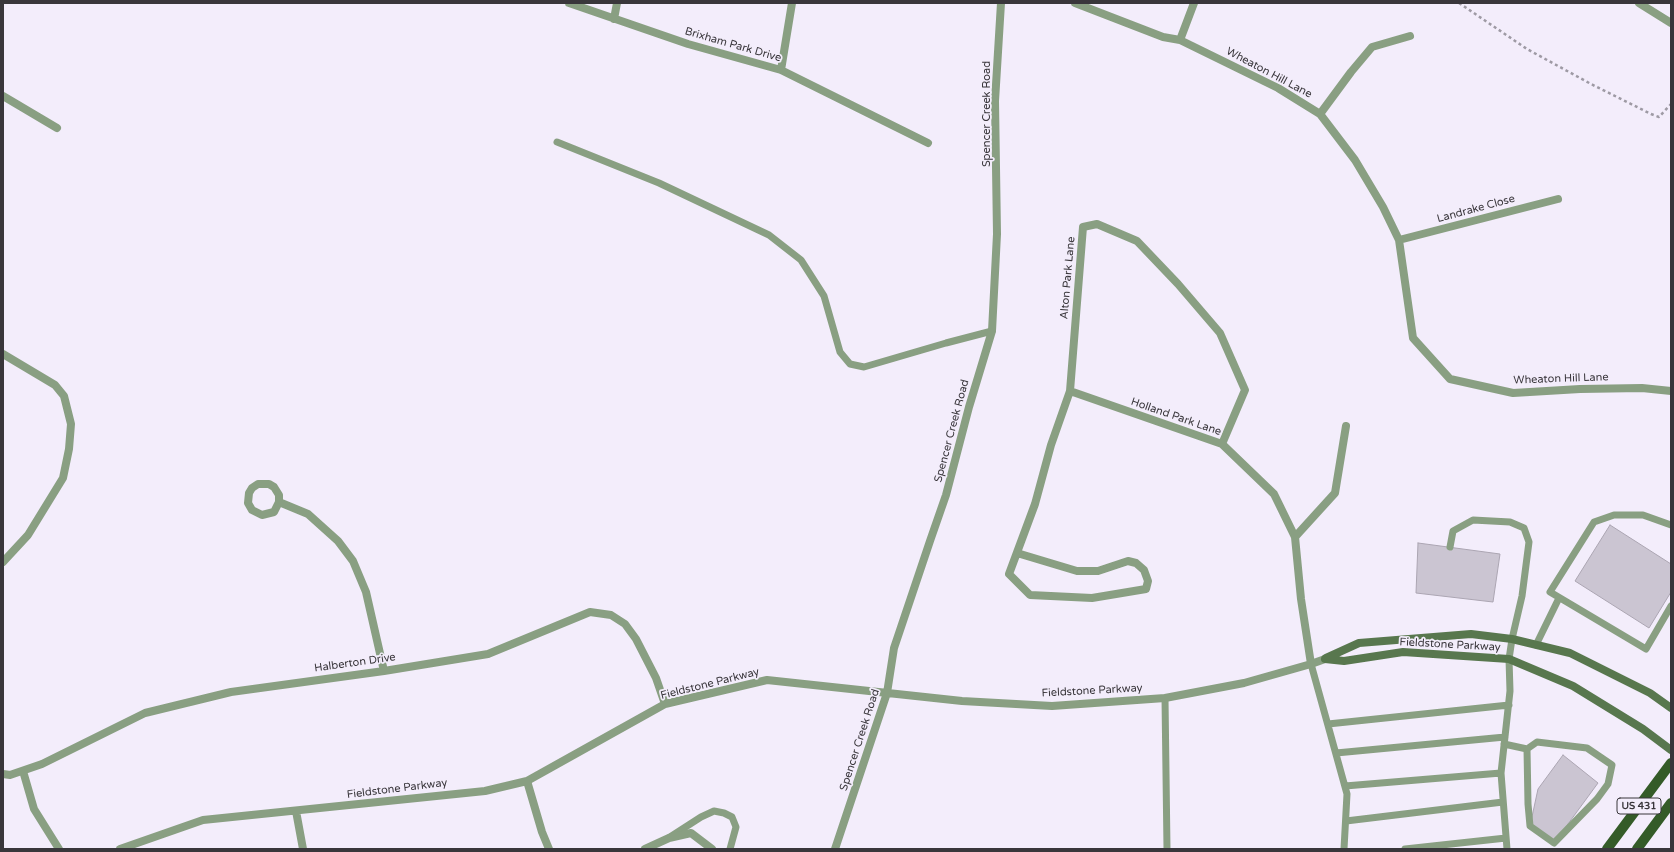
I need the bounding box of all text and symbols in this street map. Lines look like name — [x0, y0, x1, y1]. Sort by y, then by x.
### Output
street label: Brixham Park Drive — [683, 25, 783, 65]
street label: Wheaton Hill Lane — [1224, 45, 1314, 101]
street label: Spencer Creek Road — [980, 61, 994, 167]
street label: Landrake Close — [1436, 192, 1516, 226]
street label: Alton Park Lane — [1058, 236, 1078, 320]
street label: Wheaton Hill Lane — [1513, 371, 1609, 387]
street label: Spencer Creek Road — [932, 378, 972, 484]
street label: Holland Park Lane — [1129, 395, 1223, 439]
street label: Fieldstone Parkway — [1399, 636, 1501, 654]
street label: Halberton Drive — [313, 651, 397, 675]
street label: Fieldstone Parkway — [659, 665, 761, 703]
street label: Fieldstone Parkway — [1041, 682, 1143, 700]
street label: Spencer Creek Road — [837, 687, 883, 793]
street label: Fieldstone Parkway — [346, 776, 448, 802]
road number: US 431 — [1617, 798, 1661, 814]

